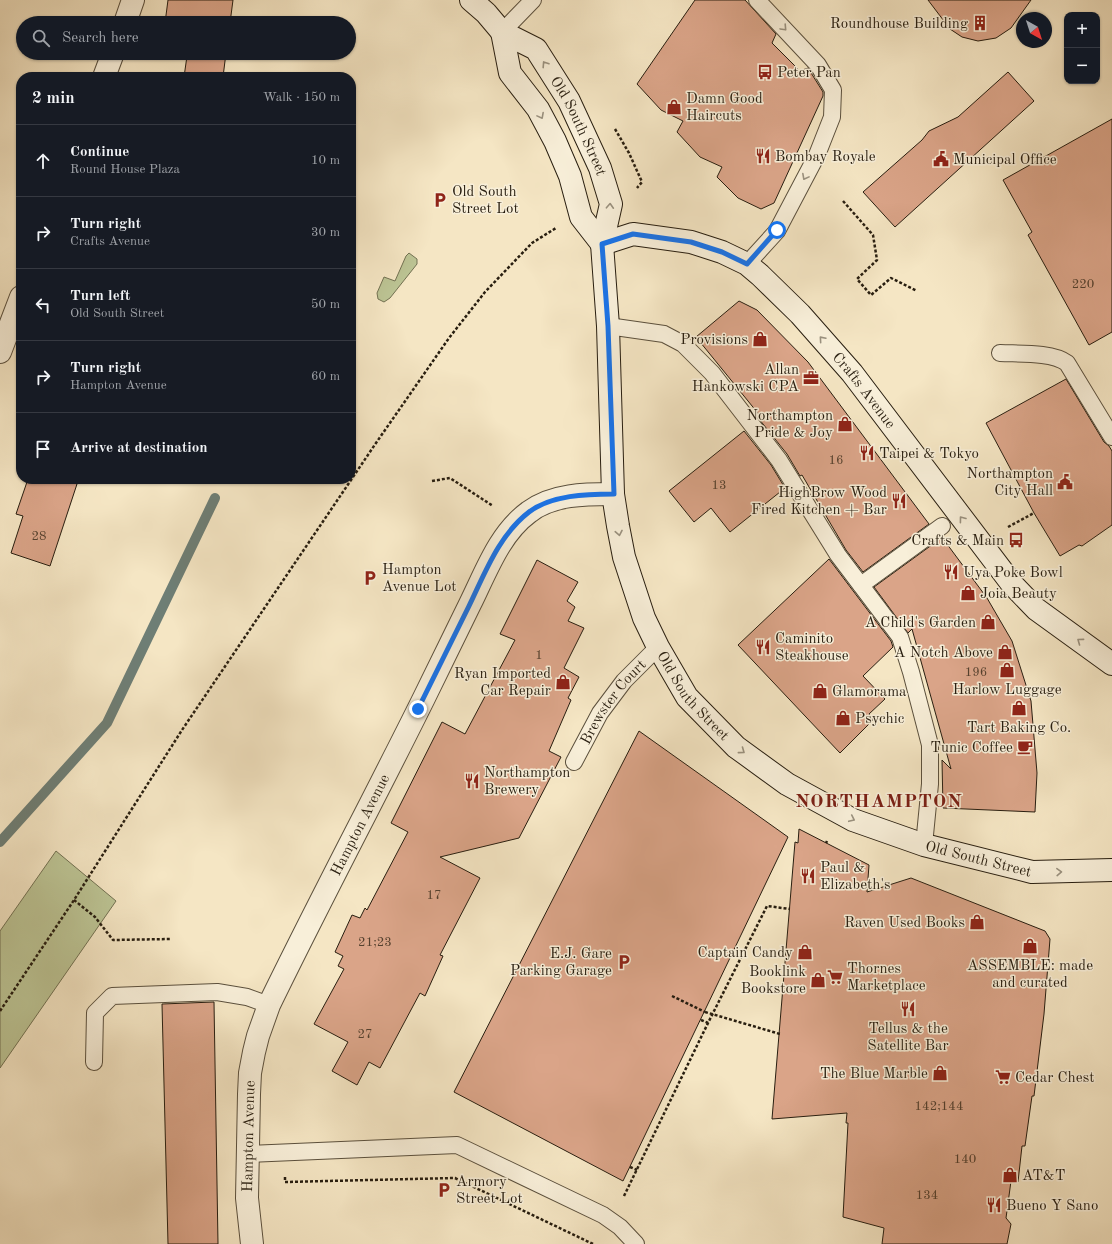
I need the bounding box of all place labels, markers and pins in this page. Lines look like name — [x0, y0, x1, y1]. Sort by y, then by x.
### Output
building icon: Roundhouse Building — [971, 14, 989, 32]
place label: Roundhouse Building — [830, 17, 968, 32]
bus stop icon: Peter Pan — [756, 63, 774, 81]
place label: Peter Pan — [777, 66, 841, 81]
place label: Damn Good Haircuts — [686, 92, 763, 124]
shop icon: Damn Good Haircuts — [665, 98, 683, 116]
restaurant icon: Bombay Royale — [754, 147, 772, 165]
place label: Bombay Royale — [775, 150, 876, 165]
public building icon: Municipal Office — [932, 150, 950, 168]
place label: Municipal Office — [953, 153, 1057, 168]
place label: Old South Street Lot — [452, 185, 519, 217]
parking icon: Old South Street Lot — [431, 191, 449, 209]
shop icon: Provisions — [751, 330, 769, 348]
place label: Provisions — [680, 333, 748, 348]
place label: Allan Hankowski CPA — [692, 363, 800, 395]
office icon: Allan Hankowski CPA — [802, 369, 820, 387]
place label: Northampton Pride & Joy — [747, 409, 833, 441]
shop icon: Northampton Pride & Joy — [836, 415, 854, 433]
restaurant icon: Taipei & Tokyo — [858, 444, 876, 462]
place label: Taipei & Tokyo — [879, 447, 979, 462]
place label: Northampton City Hall — [967, 467, 1053, 499]
public building icon: Northampton City Hall — [1056, 473, 1074, 491]
place label: HighBrow Wood Fired Kitchen + Bar — [751, 486, 887, 518]
restaurant icon: HighBrow Wood Fired Kitchen + Bar — [890, 492, 908, 510]
bus stop icon: Crafts & Main — [1007, 531, 1025, 549]
place label: Crafts & Main — [911, 534, 1004, 549]
place label: Hampton Avenue Lot — [382, 563, 457, 595]
restaurant icon: Uya Poke Bowl — [942, 563, 960, 581]
place label: Uya Poke Bowl — [963, 566, 1063, 581]
parking icon: Hampton Avenue Lot — [361, 569, 379, 587]
shop icon: Joia Beauty — [959, 584, 977, 602]
place label: Joia Beauty — [980, 587, 1057, 602]
shop icon: A Child's Garden — [979, 613, 997, 631]
place label: A Child's Garden — [865, 616, 976, 631]
place label: Caminito Steakhouse — [775, 632, 849, 664]
restaurant icon: Caminito Steakhouse — [754, 638, 772, 656]
shop icon: A Notch Above — [996, 643, 1014, 661]
place label: A Notch Above — [894, 646, 993, 661]
shop icon: Harlow Luggage — [998, 661, 1016, 679]
place label: Ryan Imported Car Repair — [454, 667, 551, 699]
shop icon: Ryan Imported Car Repair — [554, 673, 572, 691]
shop icon: Glamorama — [811, 682, 829, 700]
place label: Harlow Luggage — [952, 683, 1062, 698]
place label: Glamorama — [832, 685, 907, 700]
shop icon: Tart Baking Co. — [1010, 699, 1028, 717]
shop icon: Psychic — [834, 709, 852, 727]
place label: Psychic — [855, 712, 905, 727]
place label: Tart Baking Co. — [967, 721, 1071, 736]
cafe icon: Tunic Coffee — [1016, 738, 1034, 756]
place label: Tunic Coffee — [930, 741, 1013, 756]
place label: Northampton Brewery — [484, 766, 570, 798]
restaurant icon: Northampton Brewery — [463, 772, 481, 790]
place label: Paul & Elizabeth's — [820, 861, 891, 893]
restaurant icon: Paul & Elizabeth's — [799, 867, 817, 885]
shop icon: Raven Used Books — [968, 913, 986, 931]
place label: Raven Used Books — [844, 916, 965, 931]
shop icon: ASSEMBLE: made and curated — [1021, 937, 1039, 955]
shop icon: Captain Candy — [796, 943, 814, 961]
place label: Captain Candy — [697, 946, 793, 961]
place label: E.J. Gare Parking Garage — [510, 947, 612, 979]
parking icon: E.J. Gare Parking Garage — [615, 953, 633, 971]
place label: ASSEMBLE: made and curated — [967, 959, 1093, 991]
place label: Thornes Marketplace — [847, 962, 926, 994]
place label: Booklink Bookstore — [741, 965, 806, 997]
supermarket icon: Thornes Marketplace — [826, 968, 844, 986]
shop icon: Booklink Bookstore — [809, 971, 827, 989]
restaurant icon: Tellus & the Satellite Bar — [899, 1000, 917, 1018]
place label: Tellus & the Satellite Bar — [867, 1022, 949, 1054]
shop icon: The Blue Marble — [931, 1064, 949, 1082]
place label: The Blue Marble — [820, 1067, 928, 1082]
supermarket icon: Cedar Chest — [994, 1068, 1012, 1086]
place label: Cedar Chest — [1015, 1071, 1094, 1086]
shop icon: AT&T — [1001, 1166, 1019, 1184]
place label: AT&T — [1022, 1169, 1065, 1184]
place label: Armory Street Lot — [456, 1175, 523, 1207]
parking icon: Armory Street Lot — [435, 1181, 453, 1199]
restaurant icon: Bueno Y Sano — [985, 1196, 1003, 1214]
place label: Bueno Y Sano — [1006, 1199, 1098, 1214]

